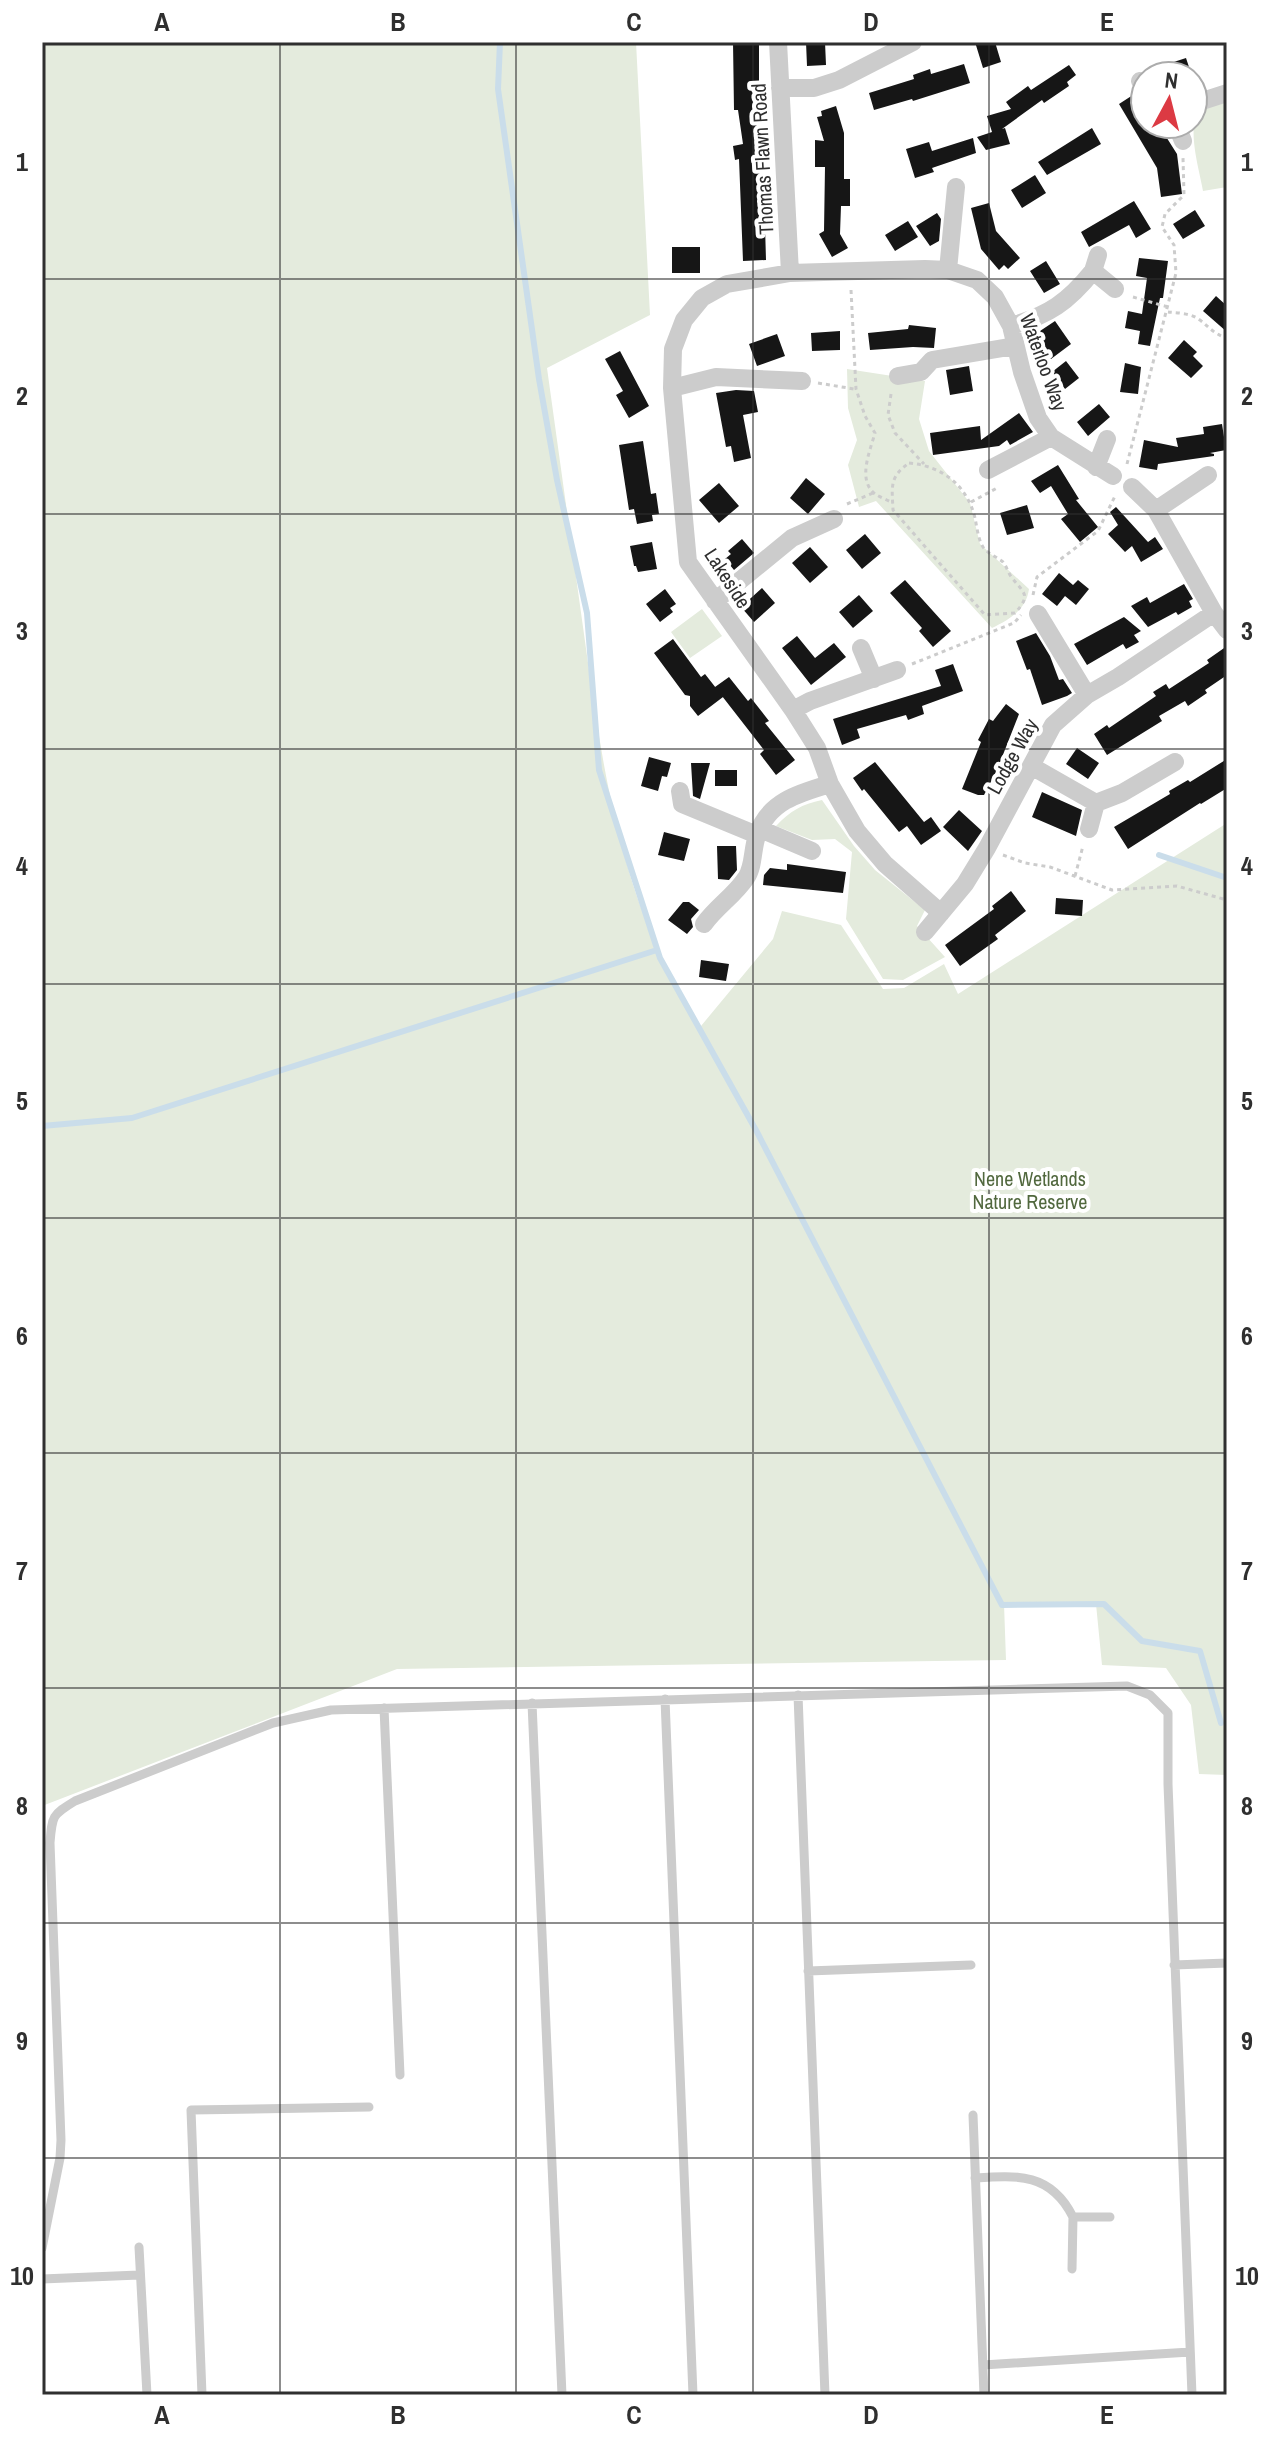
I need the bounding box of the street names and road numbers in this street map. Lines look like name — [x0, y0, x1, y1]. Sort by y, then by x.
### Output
street label: Thomas Flawn Road — [745, 83, 779, 235]
street label: Waterloo Way — [1014, 310, 1074, 415]
street label: Lakeside — [699, 543, 757, 613]
street label: Lodge Way — [980, 713, 1044, 799]

